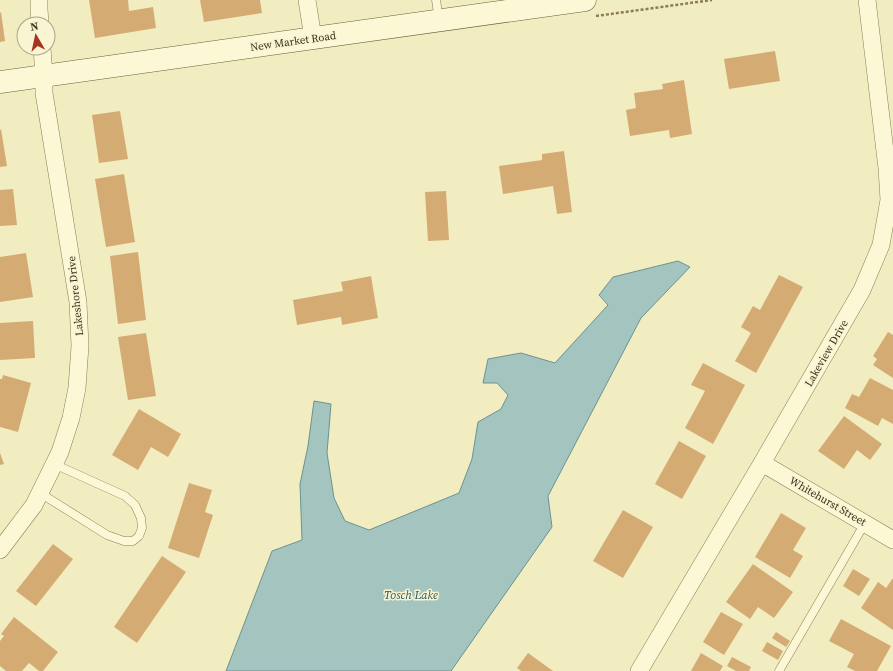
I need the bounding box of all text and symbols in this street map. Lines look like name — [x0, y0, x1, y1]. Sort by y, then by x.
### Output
north arrow — [16, 16, 56, 56]
text: N — [29, 19, 40, 35]
street label: New Market Road — [249, 28, 338, 55]
street label: Lakeshore Drive — [64, 255, 87, 337]
street label: Lakeview Drive — [801, 317, 852, 390]
street label: Whitehurst Street — [787, 473, 869, 530]
water label: Tosch Lake — [384, 587, 438, 603]

